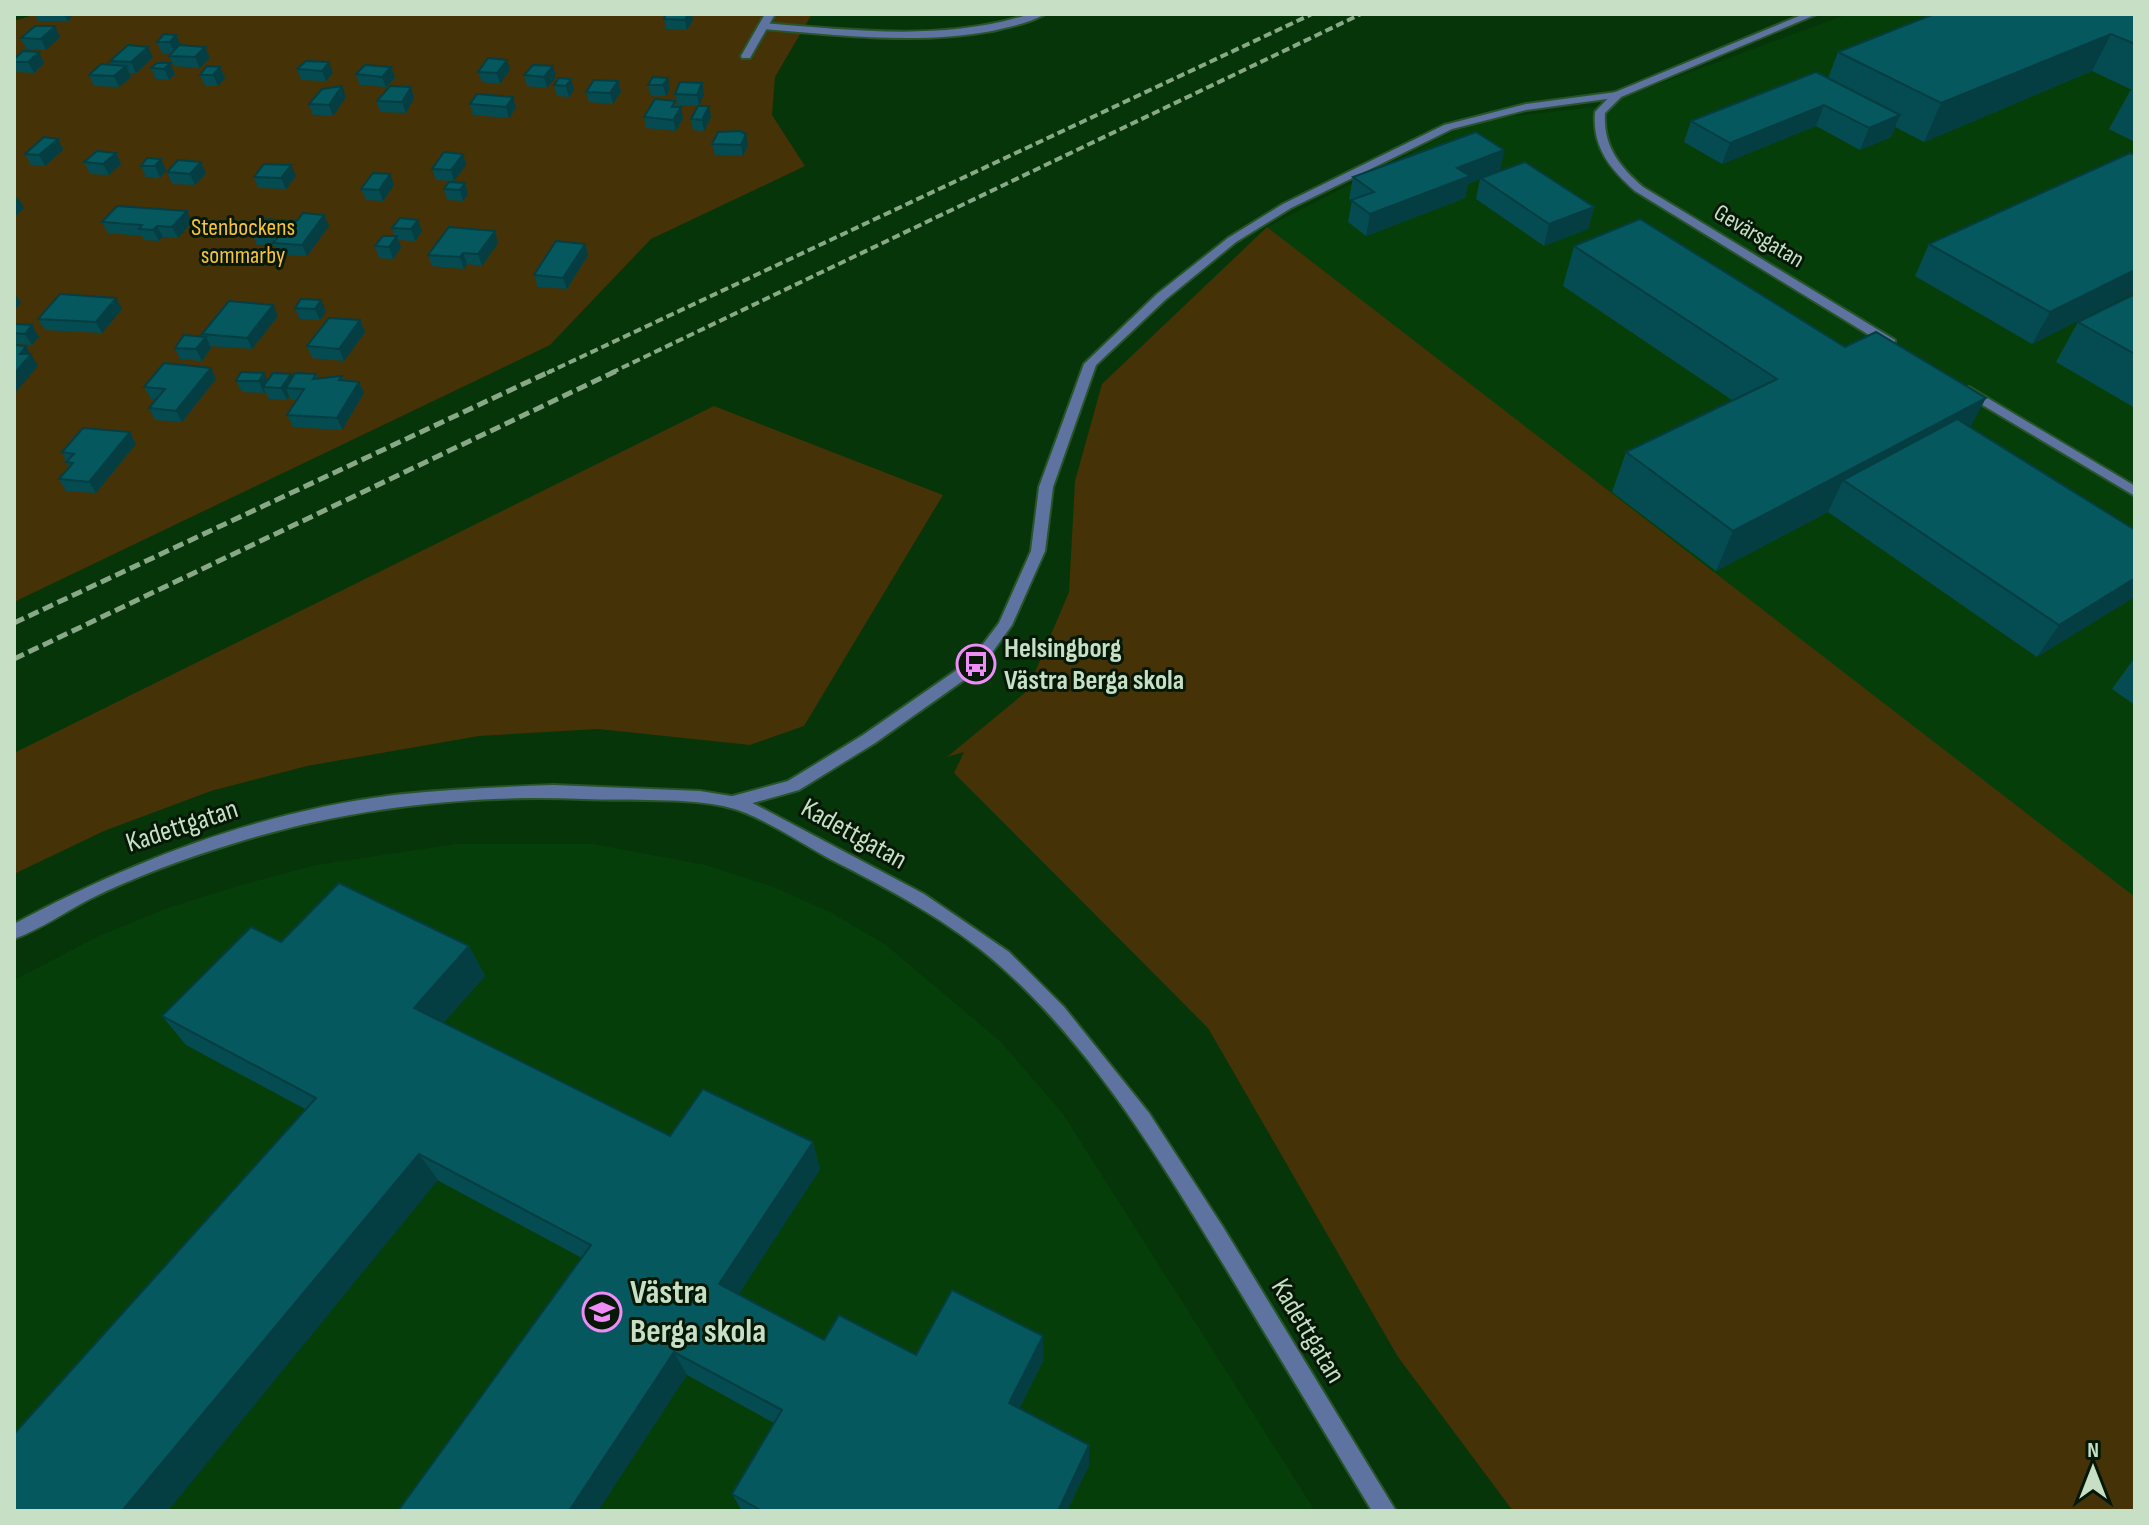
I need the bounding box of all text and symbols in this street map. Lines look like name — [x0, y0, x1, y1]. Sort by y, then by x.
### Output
street label: Gevärsgatan — [1709, 198, 1809, 274]
park label: Stenbockens sommarby — [191, 213, 295, 270]
place label: Helsingborg Västra Berga skola — [1004, 632, 1184, 697]
bus stop icon: Helsingborg Västra Berga skola — [955, 643, 997, 685]
street label: Kadettgatan — [795, 791, 913, 877]
street label: Kadettgatan — [122, 792, 242, 860]
place label: Västra Berga skola — [630, 1272, 766, 1352]
street label: Kadettgatan — [1264, 1273, 1352, 1389]
school or university icon: Västra Berga skola — [581, 1291, 623, 1333]
north arrow — [2053, 1429, 2133, 1509]
text: N — [2087, 1437, 2099, 1464]

